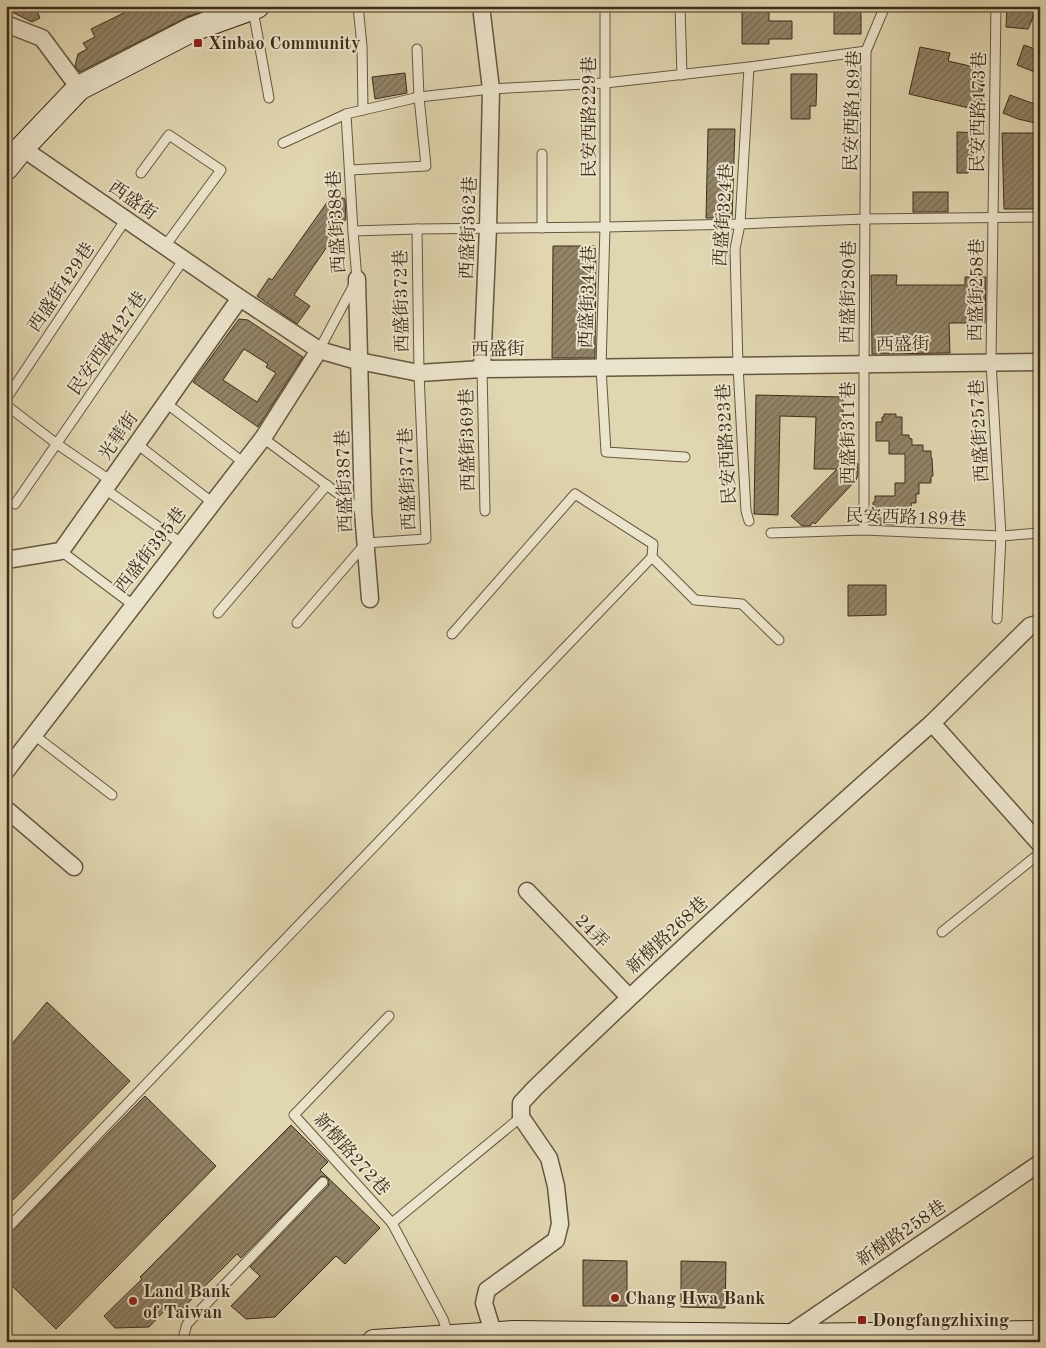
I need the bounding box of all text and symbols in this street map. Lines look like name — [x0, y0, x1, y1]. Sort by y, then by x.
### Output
place label: Xinbao Community — [208, 35, 361, 53]
marker: Xinbao Community — [192, 37, 204, 49]
street label: 民安西路189巷 — [840, 50, 864, 172]
street label: 民安西路173巷 — [967, 51, 989, 173]
street label: 民安西路229巷 — [579, 56, 599, 178]
street label: 西盛街324巷 — [709, 163, 737, 267]
street label: 西盛街388巷 — [323, 170, 349, 274]
street label: 西盛街 — [105, 176, 161, 224]
street label: 西盛街362巷 — [456, 176, 480, 280]
street label: 西盛街258巷 — [965, 238, 987, 342]
street label: 西盛街429巷 — [24, 239, 98, 335]
street label: 西盛街280巷 — [837, 240, 859, 344]
street label: 西盛街344巷 — [575, 245, 599, 349]
street label: 西盛街372巷 — [390, 249, 412, 353]
street label: 民安西路427巷 — [64, 288, 150, 398]
street label: 西盛街 — [876, 334, 930, 354]
street label: 西盛街 — [471, 339, 525, 359]
street label: 西盛街257巷 — [966, 379, 992, 483]
street label: 西盛街311巷 — [838, 381, 858, 485]
street label: 民安西路323巷 — [713, 383, 739, 505]
street label: 西盛街369巷 — [456, 388, 478, 492]
street label: 光華街 — [94, 408, 142, 464]
street label: 西盛街377巷 — [395, 427, 419, 531]
street label: 西盛街387巷 — [332, 429, 356, 533]
street label: 西盛街395巷 — [110, 503, 190, 597]
street label: 民安西路189巷 — [845, 505, 967, 529]
street label: 新樹路268巷 — [622, 892, 712, 978]
street label: 24弄 — [571, 911, 612, 952]
street label: 新樹路272巷 — [310, 1109, 394, 1199]
street label: 新樹路258巷 — [853, 1196, 949, 1270]
place label: Land Bank of Taiwan — [143, 1283, 231, 1322]
place label: Chang Hwa Bank — [625, 1290, 765, 1308]
marker: Chang Hwa Bank — [609, 1292, 621, 1304]
marker: Land Bank of Taiwan — [127, 1295, 139, 1307]
place label: Dongfangzhixing — [872, 1312, 1009, 1330]
marker: Dongfangzhixing — [856, 1314, 868, 1326]

